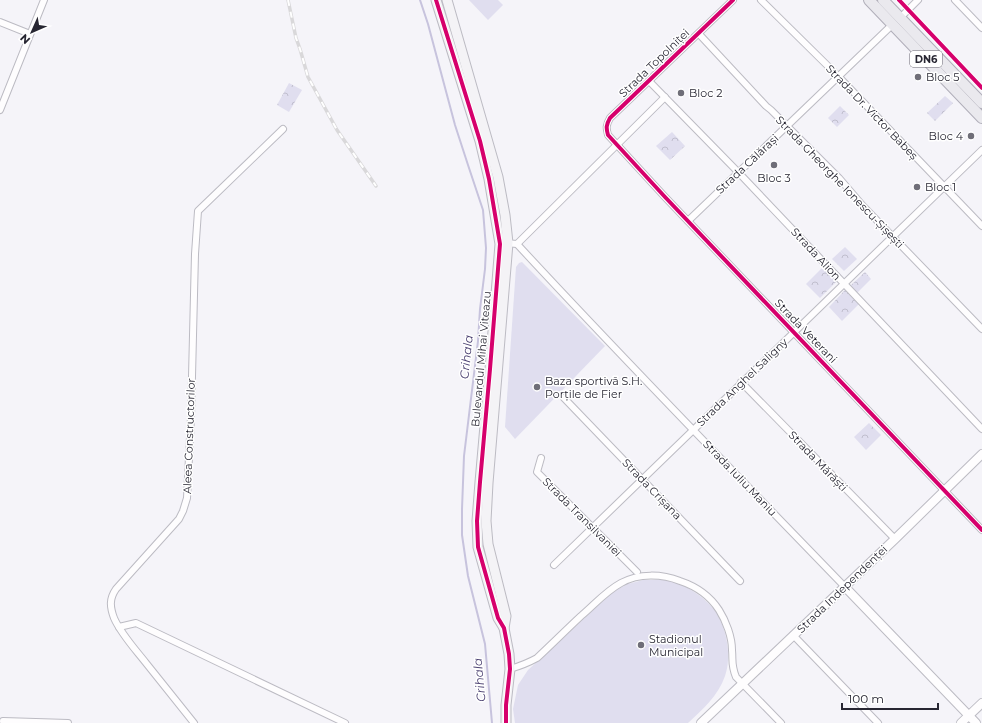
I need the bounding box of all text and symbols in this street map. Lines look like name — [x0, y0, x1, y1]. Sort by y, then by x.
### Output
north arrow — [12, 12, 52, 52]
street label: Strada Topolniței — [616, 26, 692, 100]
text: N — [17, 31, 33, 47]
road number: DN6 — [910, 51, 942, 67]
street label: Strada Dr. Victor Babeș — [823, 62, 921, 163]
place label: Bloc 5 — [926, 70, 959, 84]
marker: Bloc 5 — [913, 72, 923, 82]
place label: Bloc 2 — [689, 86, 722, 100]
marker: Bloc 2 — [676, 88, 686, 98]
street label: Strada Gheorghe Ionescu-Șișești — [773, 113, 907, 251]
place label: Bloc 4 — [929, 129, 964, 143]
street label: Strada Călărași — [713, 131, 781, 197]
marker: Bloc 4 — [966, 131, 976, 141]
marker: Bloc 3 — [769, 160, 779, 170]
place label: Bloc 3 — [757, 171, 791, 185]
place label: Bloc 1 — [925, 180, 956, 194]
marker: Bloc 1 — [912, 182, 922, 192]
street label: Strada Alion — [788, 225, 844, 283]
street label: Bulevardul Mihai Viteazu — [468, 291, 494, 427]
street label: Strada Veterani — [772, 296, 840, 366]
water label: Crihala — [456, 334, 476, 380]
street label: Strada Anghel Saligny — [694, 335, 790, 429]
place label: Baza sportivă S.H. Porțile de Fier — [545, 374, 642, 401]
street label: Aleea Constructorilor — [180, 378, 198, 494]
marker: Baza sportivă S.H. Porțile de Fier — [532, 382, 542, 392]
street label: Strada Mărăști — [786, 428, 850, 494]
street label: Strada Iuliu Maniu — [700, 437, 780, 519]
street label: Strada Crișana — [619, 456, 685, 522]
street label: Strada Transilvaniei — [540, 475, 624, 559]
street label: Strada Independenței — [794, 542, 890, 636]
place label: Stadionul Municipal — [649, 632, 703, 659]
marker: Stadionul Municipal — [636, 640, 646, 650]
water label: Crihala — [470, 657, 488, 703]
scale bar — [842, 685, 938, 711]
text: 100 m — [848, 691, 884, 706]

